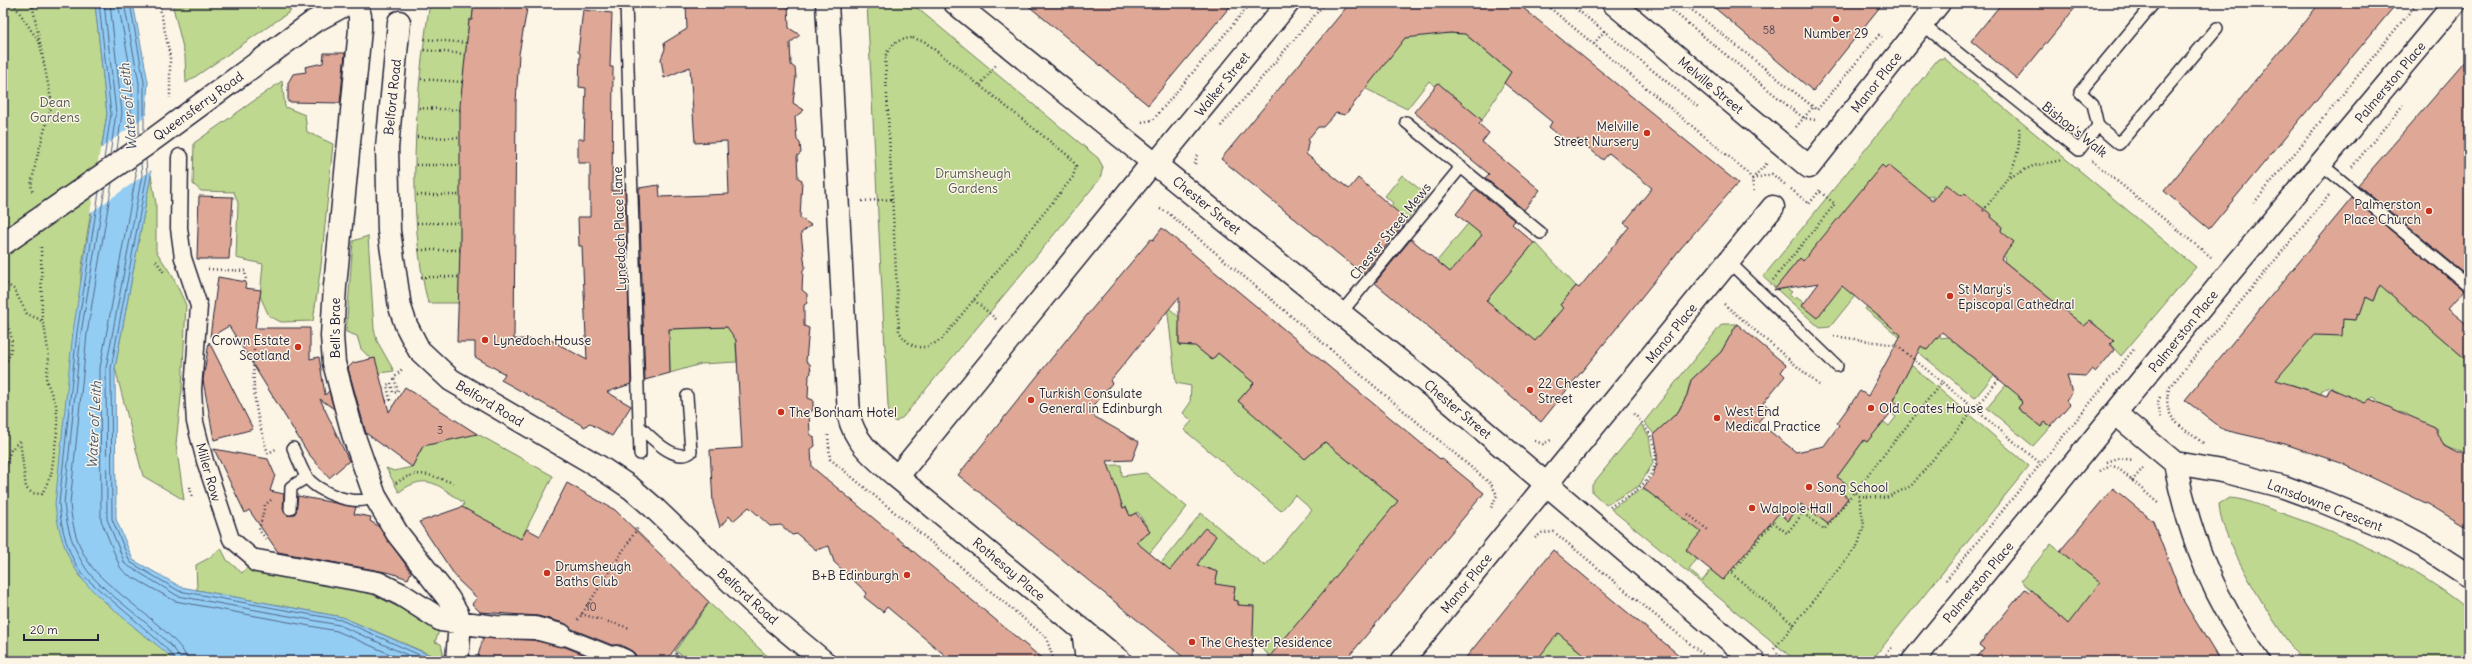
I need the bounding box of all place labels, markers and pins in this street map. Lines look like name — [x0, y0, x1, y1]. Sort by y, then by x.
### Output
marker: Number 29 — [1831, 14, 1841, 24]
place label: Number 29 — [1803, 25, 1869, 42]
place label: Melville Street Nursery — [1554, 118, 1639, 150]
marker: Melville Street Nursery — [1642, 128, 1652, 138]
place label: Palmerston Place Church — [2344, 196, 2421, 228]
marker: Palmerston Place Church — [2424, 206, 2434, 216]
place label: St Mary's Episcopal Cathedral — [1958, 281, 2074, 313]
marker: St Mary's Episcopal Cathedral — [1945, 291, 1955, 301]
place label: Crown Estate Scotland — [212, 332, 290, 364]
place label: Lynedoch House — [493, 332, 591, 349]
marker: Lynedoch House — [480, 335, 490, 345]
marker: Crown Estate Scotland — [293, 342, 303, 352]
place label: 22 Chester Street — [1538, 375, 1602, 407]
place label: Turkish Consulate General in Edinburgh — [1039, 385, 1163, 417]
marker: 22 Chester Street — [1525, 385, 1535, 395]
marker: Turkish Consulate General in Edinburgh — [1026, 395, 1036, 405]
place label: Old Coates House — [1879, 400, 1983, 417]
place label: West End Medical Practice — [1725, 403, 1821, 435]
marker: Old Coates House — [1866, 403, 1876, 413]
place label: The Bonham Hotel — [789, 404, 897, 421]
marker: The Bonham Hotel — [776, 407, 786, 417]
marker: West End Medical Practice — [1712, 413, 1722, 423]
place label: Song School — [1817, 479, 1888, 496]
marker: Song School — [1804, 482, 1814, 492]
place label: Walpole Hall — [1760, 500, 1832, 517]
marker: Walpole Hall — [1747, 503, 1757, 513]
place label: Drumsheugh Baths Club — [555, 558, 632, 590]
place label: B+B Edinburgh — [812, 567, 899, 584]
marker: Drumsheugh Baths Club — [542, 568, 552, 578]
marker: B+B Edinburgh — [902, 570, 912, 580]
place label: The Chester Residence — [1200, 634, 1332, 651]
marker: The Chester Residence — [1187, 637, 1197, 647]

